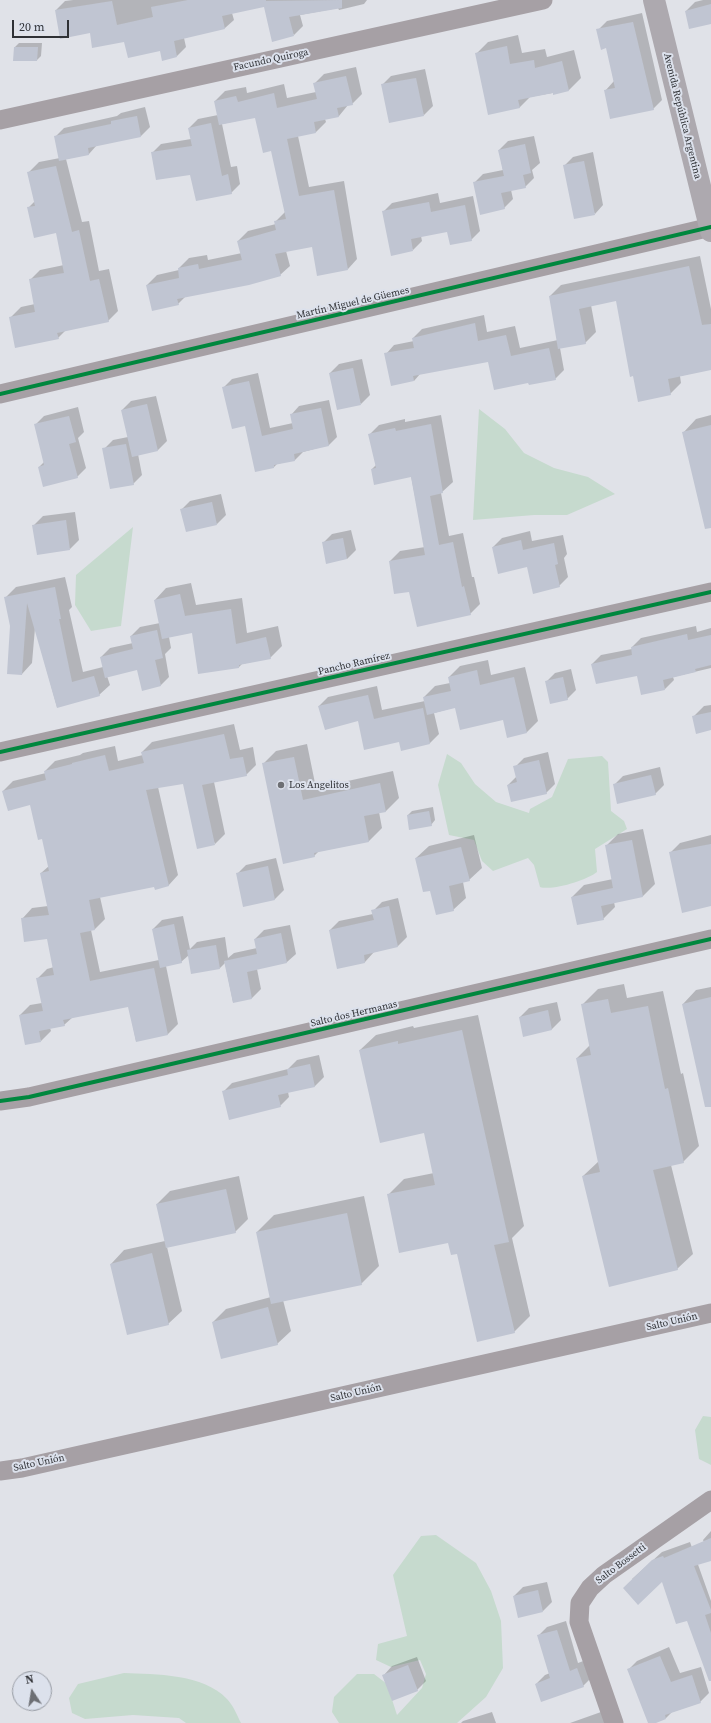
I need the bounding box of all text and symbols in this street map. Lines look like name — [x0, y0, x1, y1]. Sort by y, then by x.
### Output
scale bar — [14, 12, 71, 38]
text: 20 m — [19, 19, 45, 35]
street label: Facundo Quiroga — [232, 46, 310, 74]
street label: Avenida República Argentina — [661, 52, 703, 180]
street label: Martín Miguel de Güemes — [295, 284, 411, 322]
street label: Pancho Ramírez — [317, 650, 391, 678]
place label: Los Angelitos — [289, 779, 349, 791]
marker: Los Angelitos — [276, 780, 286, 790]
street label: Salto dos Hermanas — [309, 998, 399, 1030]
street label: Salto Unión — [645, 1310, 699, 1334]
street label: Salto Unión — [329, 1381, 383, 1405]
street label: Salto Unión — [12, 1452, 66, 1474]
street label: Salto Bossetti — [594, 1541, 648, 1587]
north arrow — [12, 1671, 52, 1711]
text: N — [24, 1672, 35, 1688]

